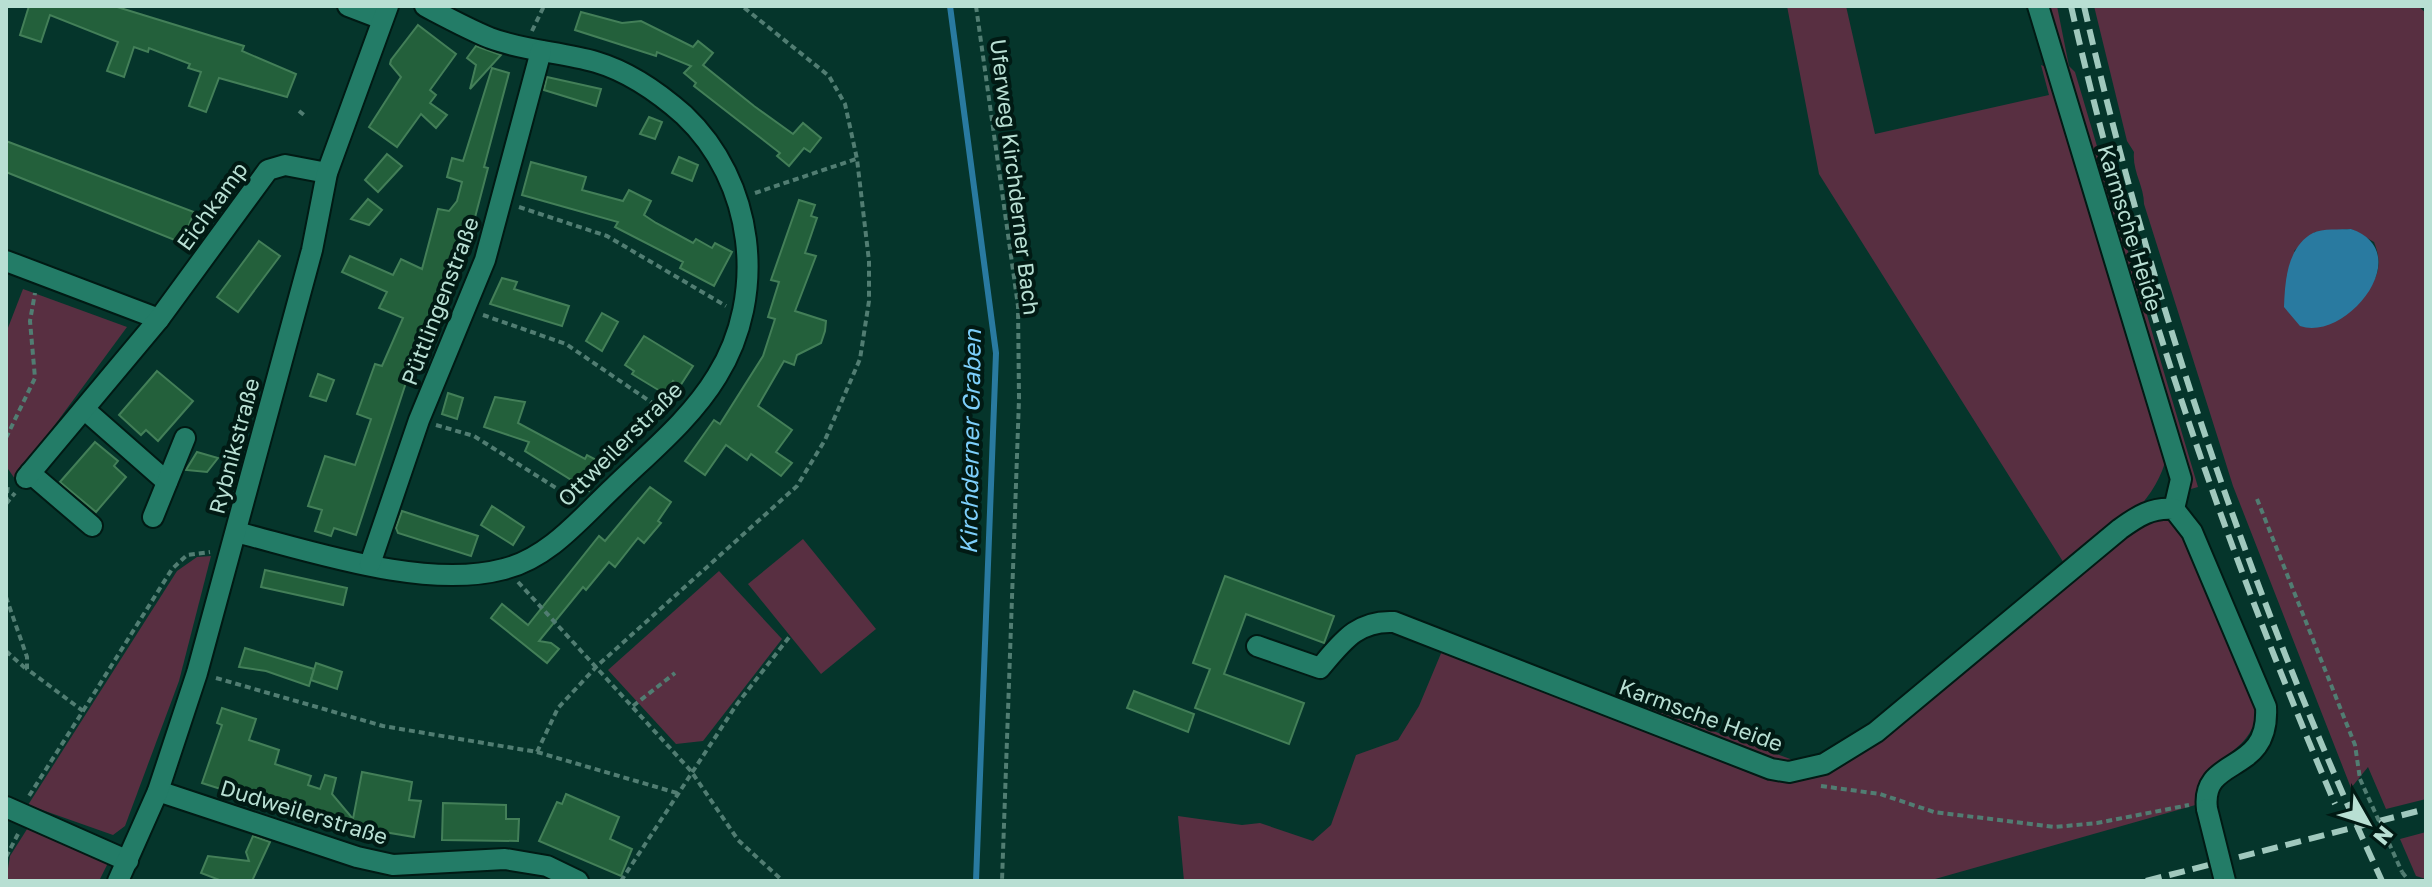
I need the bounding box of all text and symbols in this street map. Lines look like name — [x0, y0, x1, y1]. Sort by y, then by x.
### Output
street label: Uferweg Kirchderner Bach — [985, 37, 1046, 317]
street label: Karmsche Heide — [2092, 141, 2169, 314]
street label: Eichkamp — [171, 156, 253, 255]
street label: Püttlingenstraße — [395, 213, 484, 389]
water label: Kirchderner Graben — [953, 328, 986, 555]
street label: Rybnikstraße — [202, 375, 265, 517]
street label: Ottweilerstraße — [552, 376, 688, 512]
street label: Karmsche Heide — [1615, 672, 1787, 757]
street label: Dudweilerstraße — [217, 773, 391, 850]
north arrow — [2328, 783, 2408, 863]
text: N — [2368, 821, 2400, 851]

